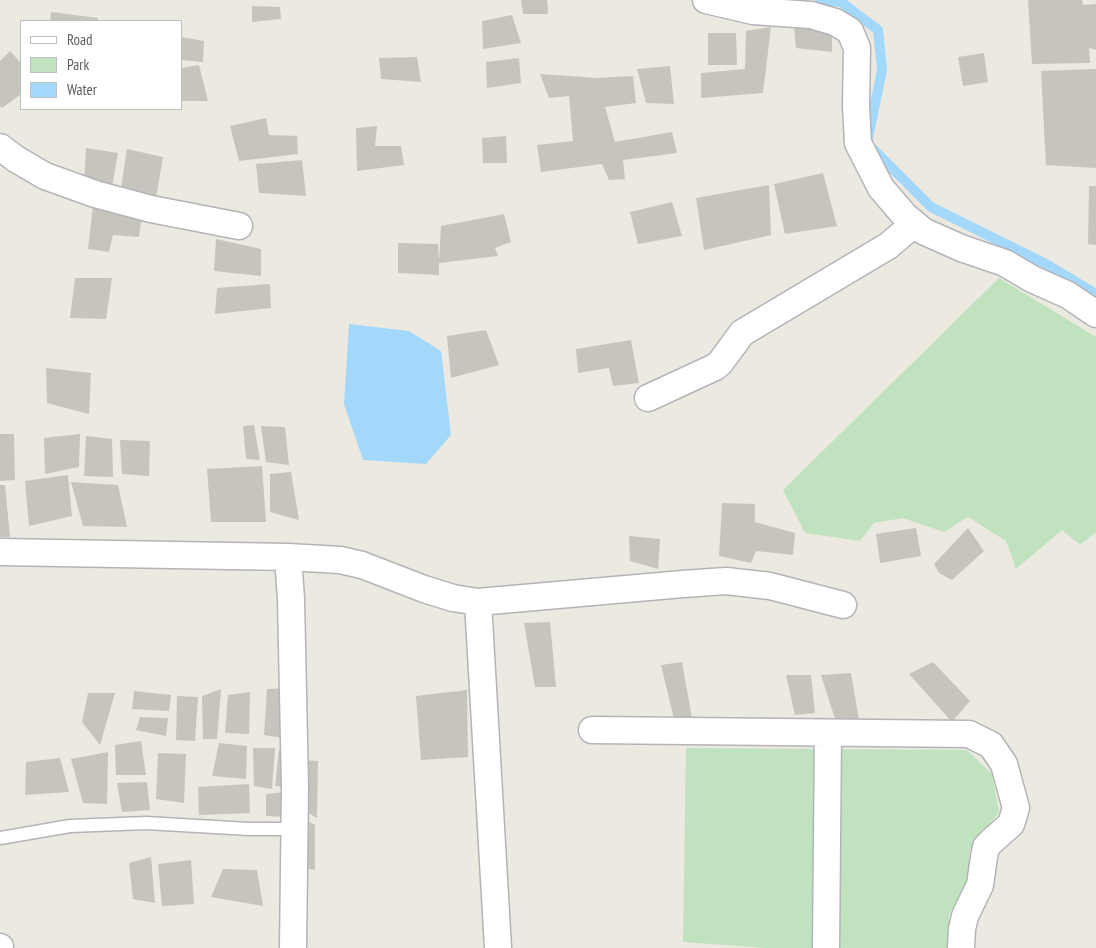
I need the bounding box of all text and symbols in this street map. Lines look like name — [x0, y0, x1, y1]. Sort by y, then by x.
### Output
legend — [20, 20, 182, 110]
text: Road — [67, 30, 93, 49]
text: Park — [67, 55, 89, 74]
text: Water — [67, 80, 97, 99]

